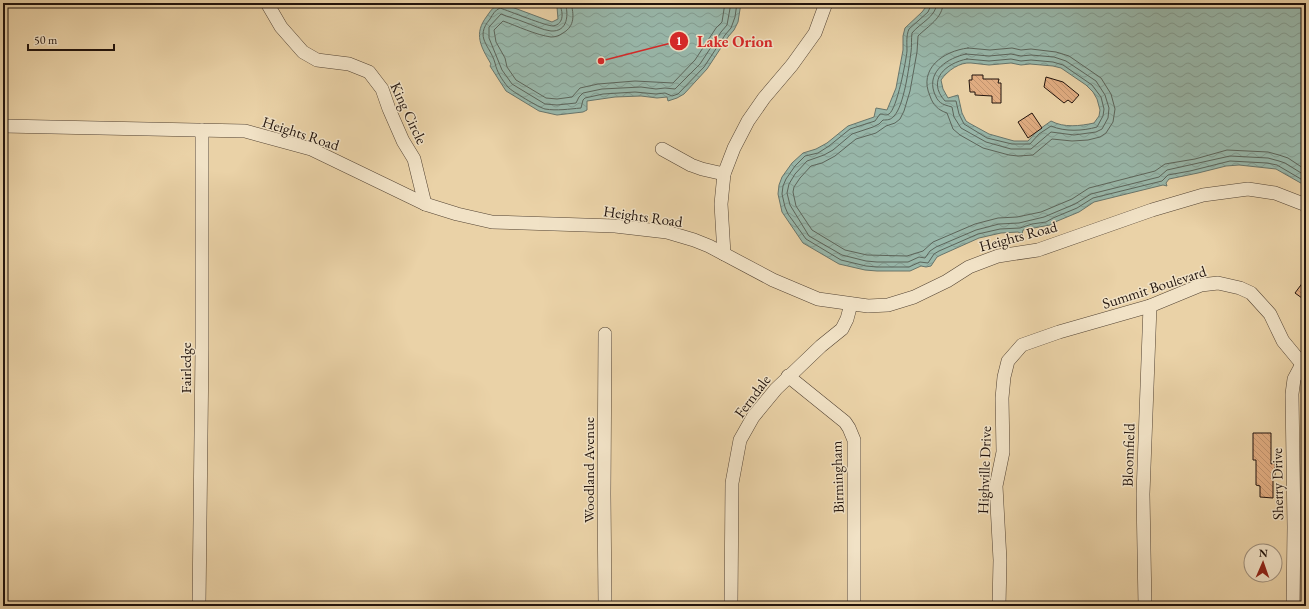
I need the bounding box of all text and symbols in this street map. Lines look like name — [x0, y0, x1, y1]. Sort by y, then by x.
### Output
scale bar — [28, 26, 114, 52]
callout: Lake Orion — [669, 27, 781, 55]
text: Lake Orion — [697, 31, 773, 52]
text: 50 m — [34, 32, 58, 48]
text: 1 — [676, 33, 682, 49]
street label: King Circle — [386, 79, 432, 147]
street label: Heights Road — [260, 112, 342, 155]
street label: Heights Road — [602, 201, 684, 231]
street label: Heights Road — [977, 216, 1059, 256]
street label: Summit Boulevard — [1100, 261, 1209, 313]
street label: Fairledge — [176, 342, 195, 394]
street label: Ferndale — [730, 371, 774, 421]
street label: Woodland Avenue — [579, 417, 598, 523]
street label: Bloomfield — [1117, 422, 1139, 487]
street label: Highville Drive — [973, 426, 995, 514]
street label: Birmingham — [826, 440, 848, 514]
street label: Sherry Drive — [1267, 448, 1287, 520]
north arrow — [1243, 543, 1283, 583]
text: N — [1259, 546, 1268, 560]

